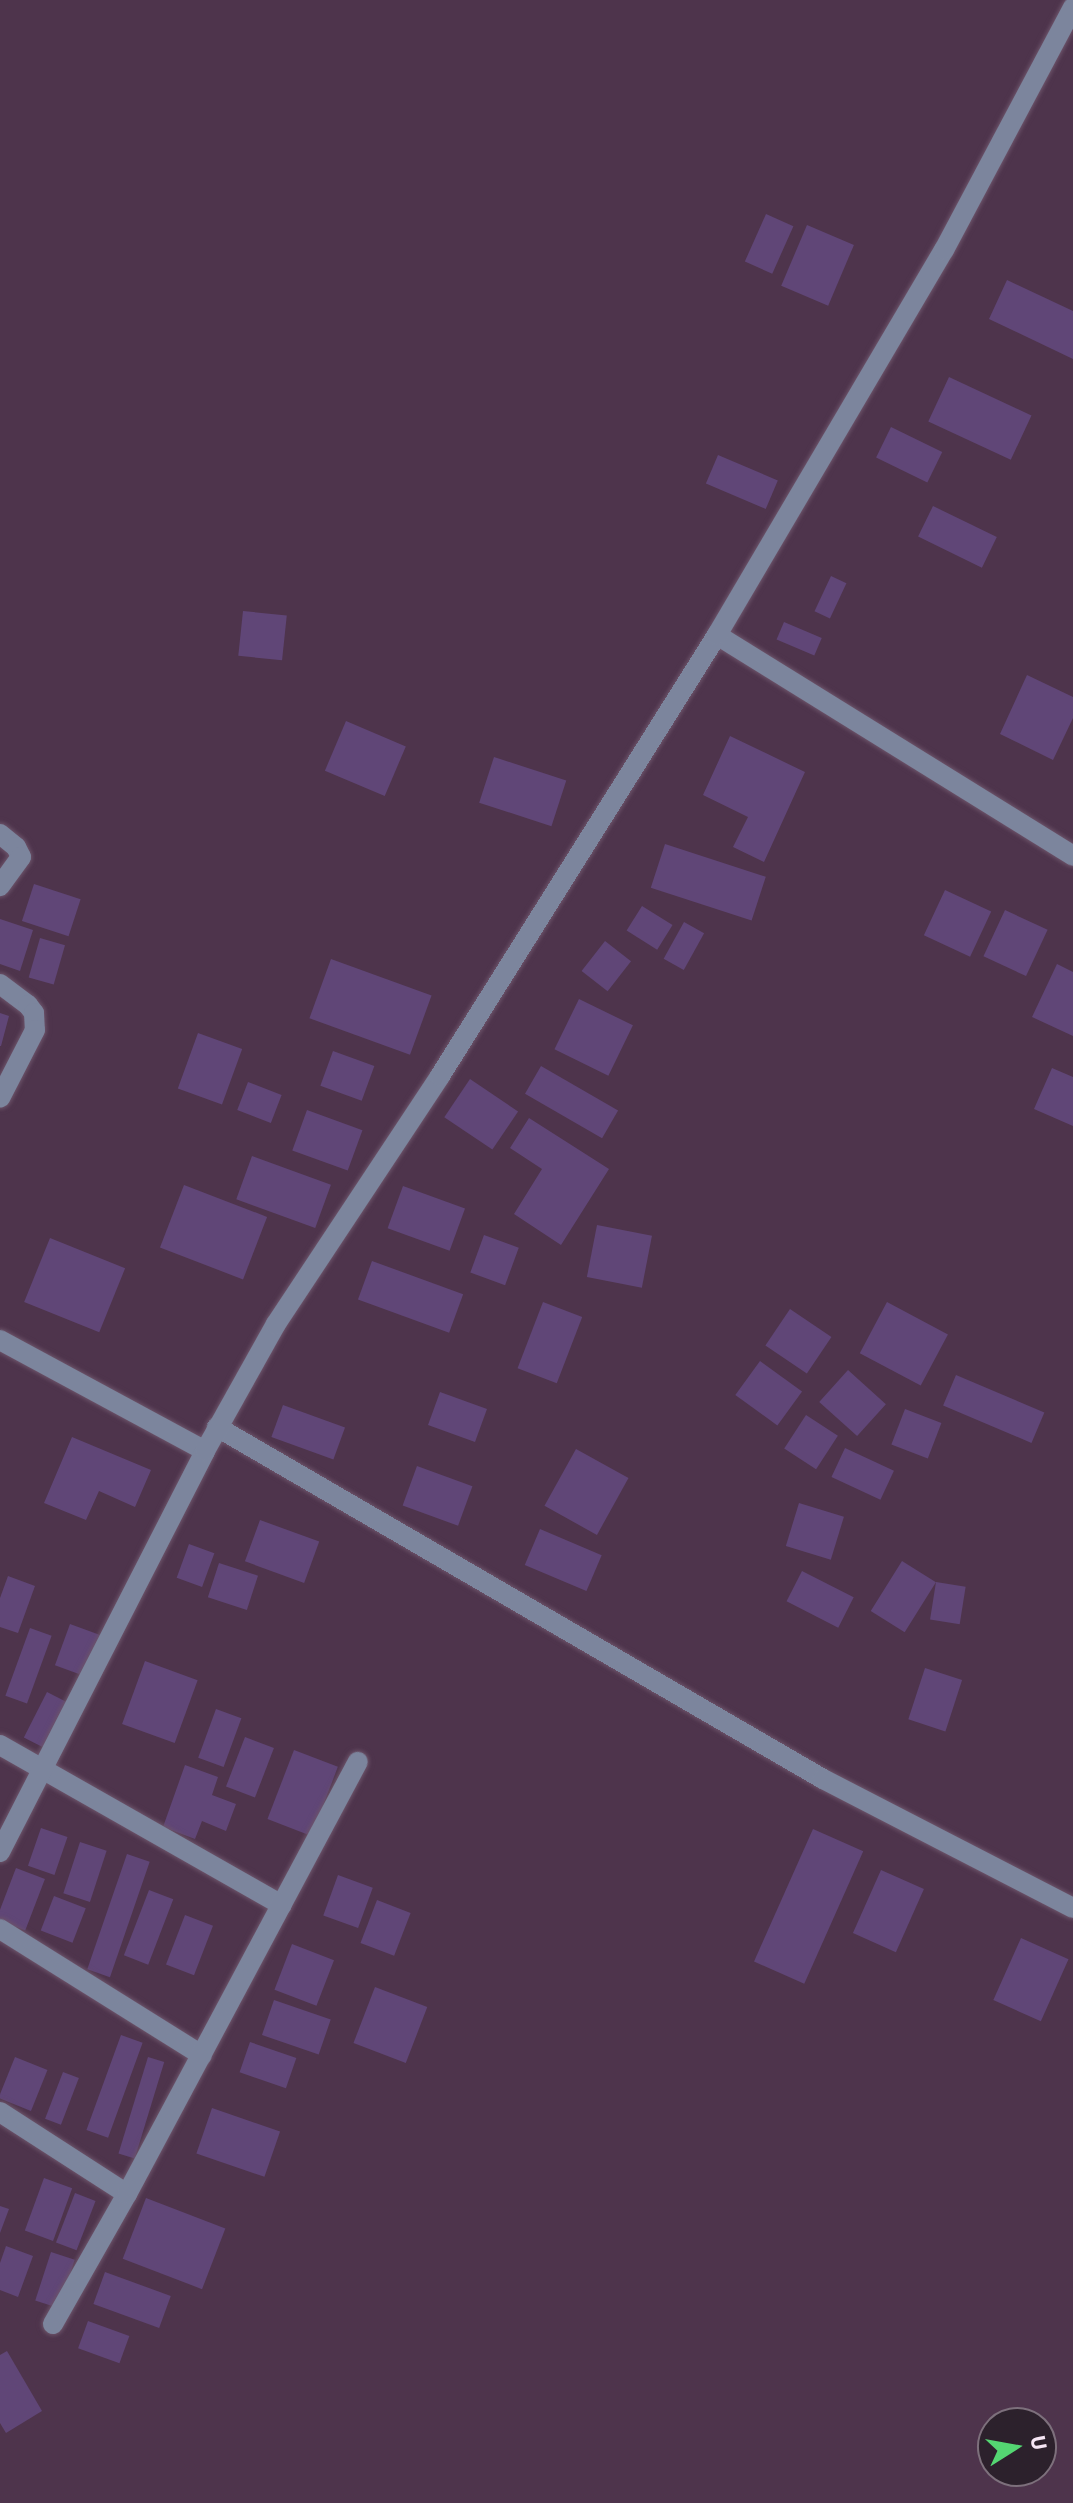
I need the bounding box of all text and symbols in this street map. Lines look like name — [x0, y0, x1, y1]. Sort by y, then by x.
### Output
north arrow — [977, 2407, 1057, 2487]
text: U — [1021, 2433, 1056, 2453]

